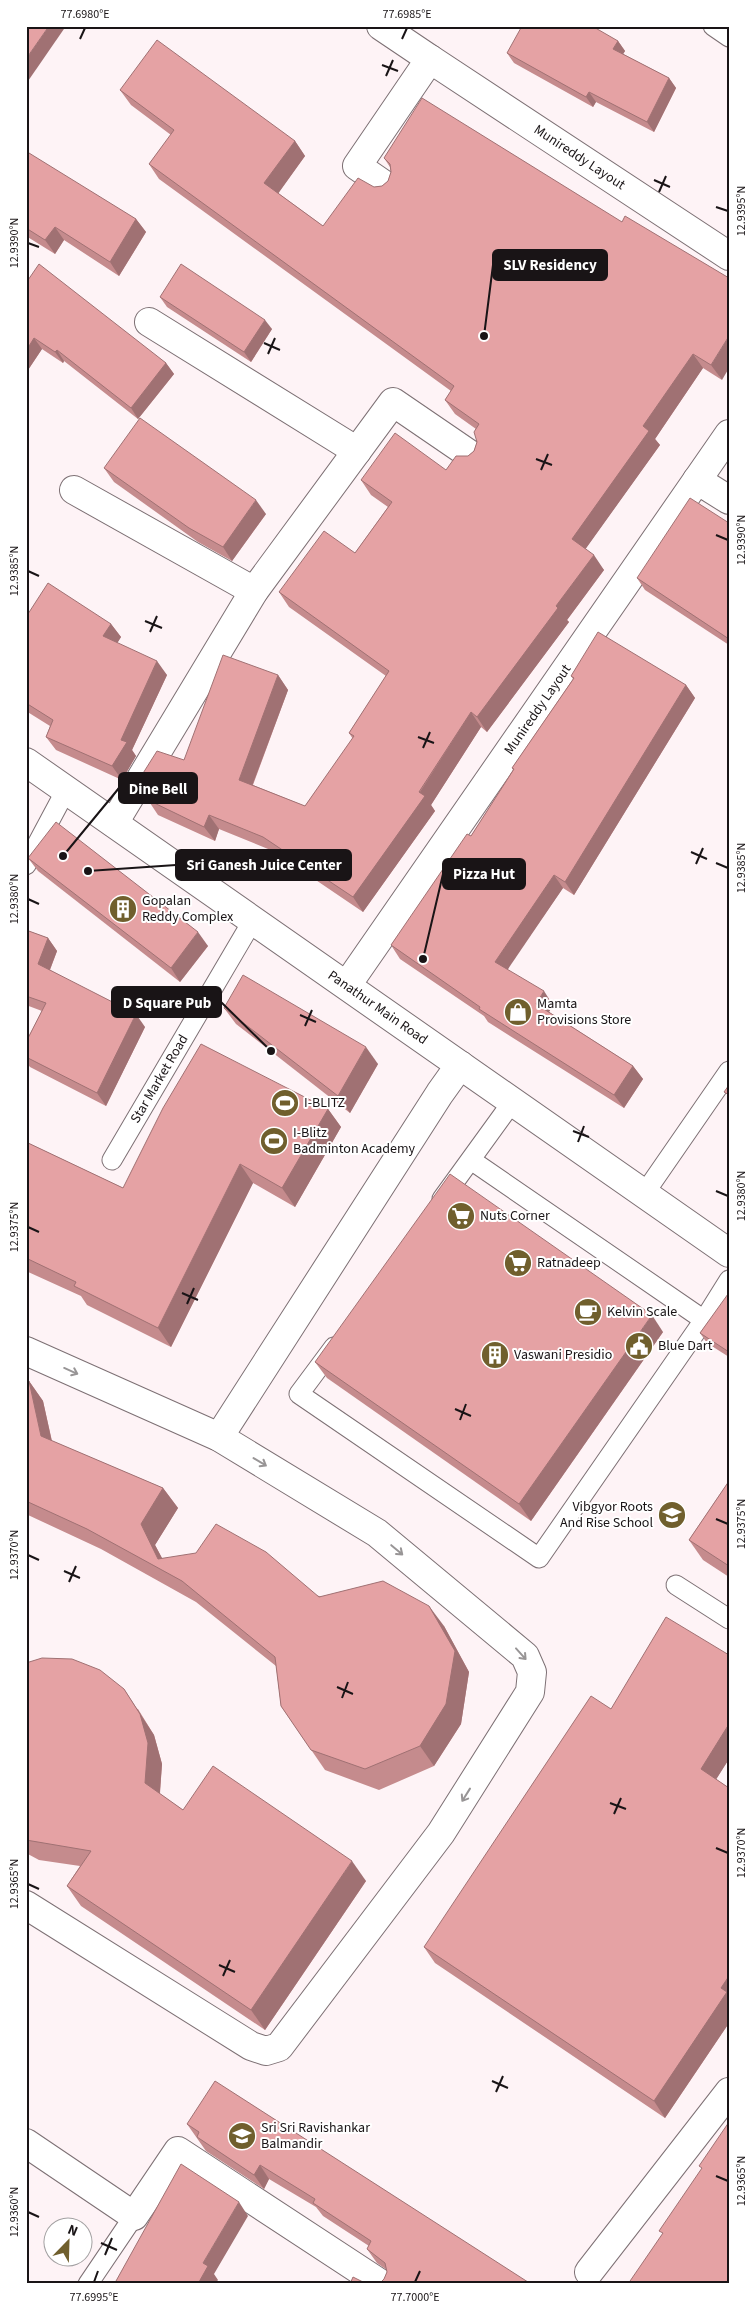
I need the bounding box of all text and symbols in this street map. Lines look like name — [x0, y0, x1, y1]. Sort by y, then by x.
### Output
text: 77.6980°E — [60, 6, 110, 23]
text: 77.6985°E — [382, 6, 432, 23]
street label: Munireddy Layout — [530, 120, 629, 195]
text: 12.9395°N — [733, 186, 750, 236]
text: 12.9390°N — [6, 218, 23, 268]
callout: SLV Residency — [493, 250, 607, 280]
text: SLV Residency — [503, 255, 597, 276]
text: 12.9390°N — [733, 515, 750, 565]
text: 12.9385°N — [6, 546, 23, 596]
street label: Munireddy Layout — [499, 660, 576, 759]
callout: Dine Bell — [119, 773, 197, 803]
text: Dine Bell — [129, 779, 188, 800]
text: 12.9385°N — [733, 843, 750, 893]
callout: Sri Ganesh Juice Center — [176, 850, 351, 880]
text: Sri Ganesh Juice Center — [186, 855, 342, 876]
callout: Pizza Hut — [443, 859, 525, 889]
text: Pizza Hut — [453, 864, 515, 885]
text: 12.9380°N — [6, 874, 23, 924]
place label: Gopalan Reddy Complex — [142, 891, 234, 927]
building icon: Gopalan Reddy Complex — [108, 894, 138, 924]
street label: Panathur Main Road — [324, 966, 432, 1050]
callout: D Square Pub — [112, 987, 221, 1017]
text: D Square Pub — [123, 993, 212, 1014]
place label: Mamta Provisions Store — [537, 994, 631, 1030]
shop icon: Mamta Provisions Store — [503, 997, 533, 1027]
street label: Star Market Road — [126, 1031, 193, 1127]
sports icon: I-BLITZ — [270, 1088, 300, 1118]
place label: I-BLITZ — [304, 1093, 345, 1113]
place label: I-Blitz Badminton Academy — [293, 1123, 416, 1159]
sports icon: I-Blitz Badminton Academy — [259, 1126, 289, 1156]
text: 12.9380°N — [733, 1171, 750, 1221]
supermarket icon: Nuts Corner — [446, 1201, 476, 1231]
text: 12.9375°N — [6, 1202, 23, 1252]
place label: Nuts Corner — [480, 1206, 550, 1226]
supermarket icon: Ratnadeep — [503, 1248, 533, 1278]
place label: Ratnadeep — [537, 1253, 601, 1273]
cafe icon: Kelvin Scale — [573, 1297, 603, 1327]
place label: Kelvin Scale — [607, 1302, 677, 1322]
public building icon: Blue Dart — [624, 1331, 654, 1361]
place label: Blue Dart — [658, 1336, 713, 1356]
building icon: Vaswani Presidio — [480, 1340, 510, 1370]
place label: Vaswani Presidio — [514, 1345, 612, 1365]
one-way arrow — [63, 1367, 78, 1376]
one-way arrow — [253, 1458, 267, 1468]
place label: Vibgyor Roots And Rise School — [560, 1497, 653, 1533]
text: 12.9375°N — [733, 1499, 750, 1549]
school or university icon: Vibgyor Roots And Rise School — [657, 1500, 687, 1530]
text: 12.9370°N — [6, 1530, 23, 1580]
one-way arrow — [390, 1544, 403, 1555]
one-way arrow — [515, 1648, 527, 1661]
one-way arrow — [460, 1787, 470, 1801]
text: 12.9370°N — [733, 1828, 750, 1878]
text: 12.9365°N — [6, 1859, 23, 1909]
place label: Sri Sri Ravishankar Balmandir — [261, 2118, 370, 2154]
school or university icon: Sri Sri Ravishankar Balmandir — [227, 2121, 257, 2151]
text: 12.9365°N — [733, 2156, 750, 2206]
text: 12.9360°N — [6, 2187, 23, 2237]
north arrow — [42, 2218, 92, 2268]
text: N — [64, 2220, 81, 2242]
text: 77.6995°E — [69, 2289, 119, 2306]
text: 77.7000°E — [390, 2289, 440, 2306]

